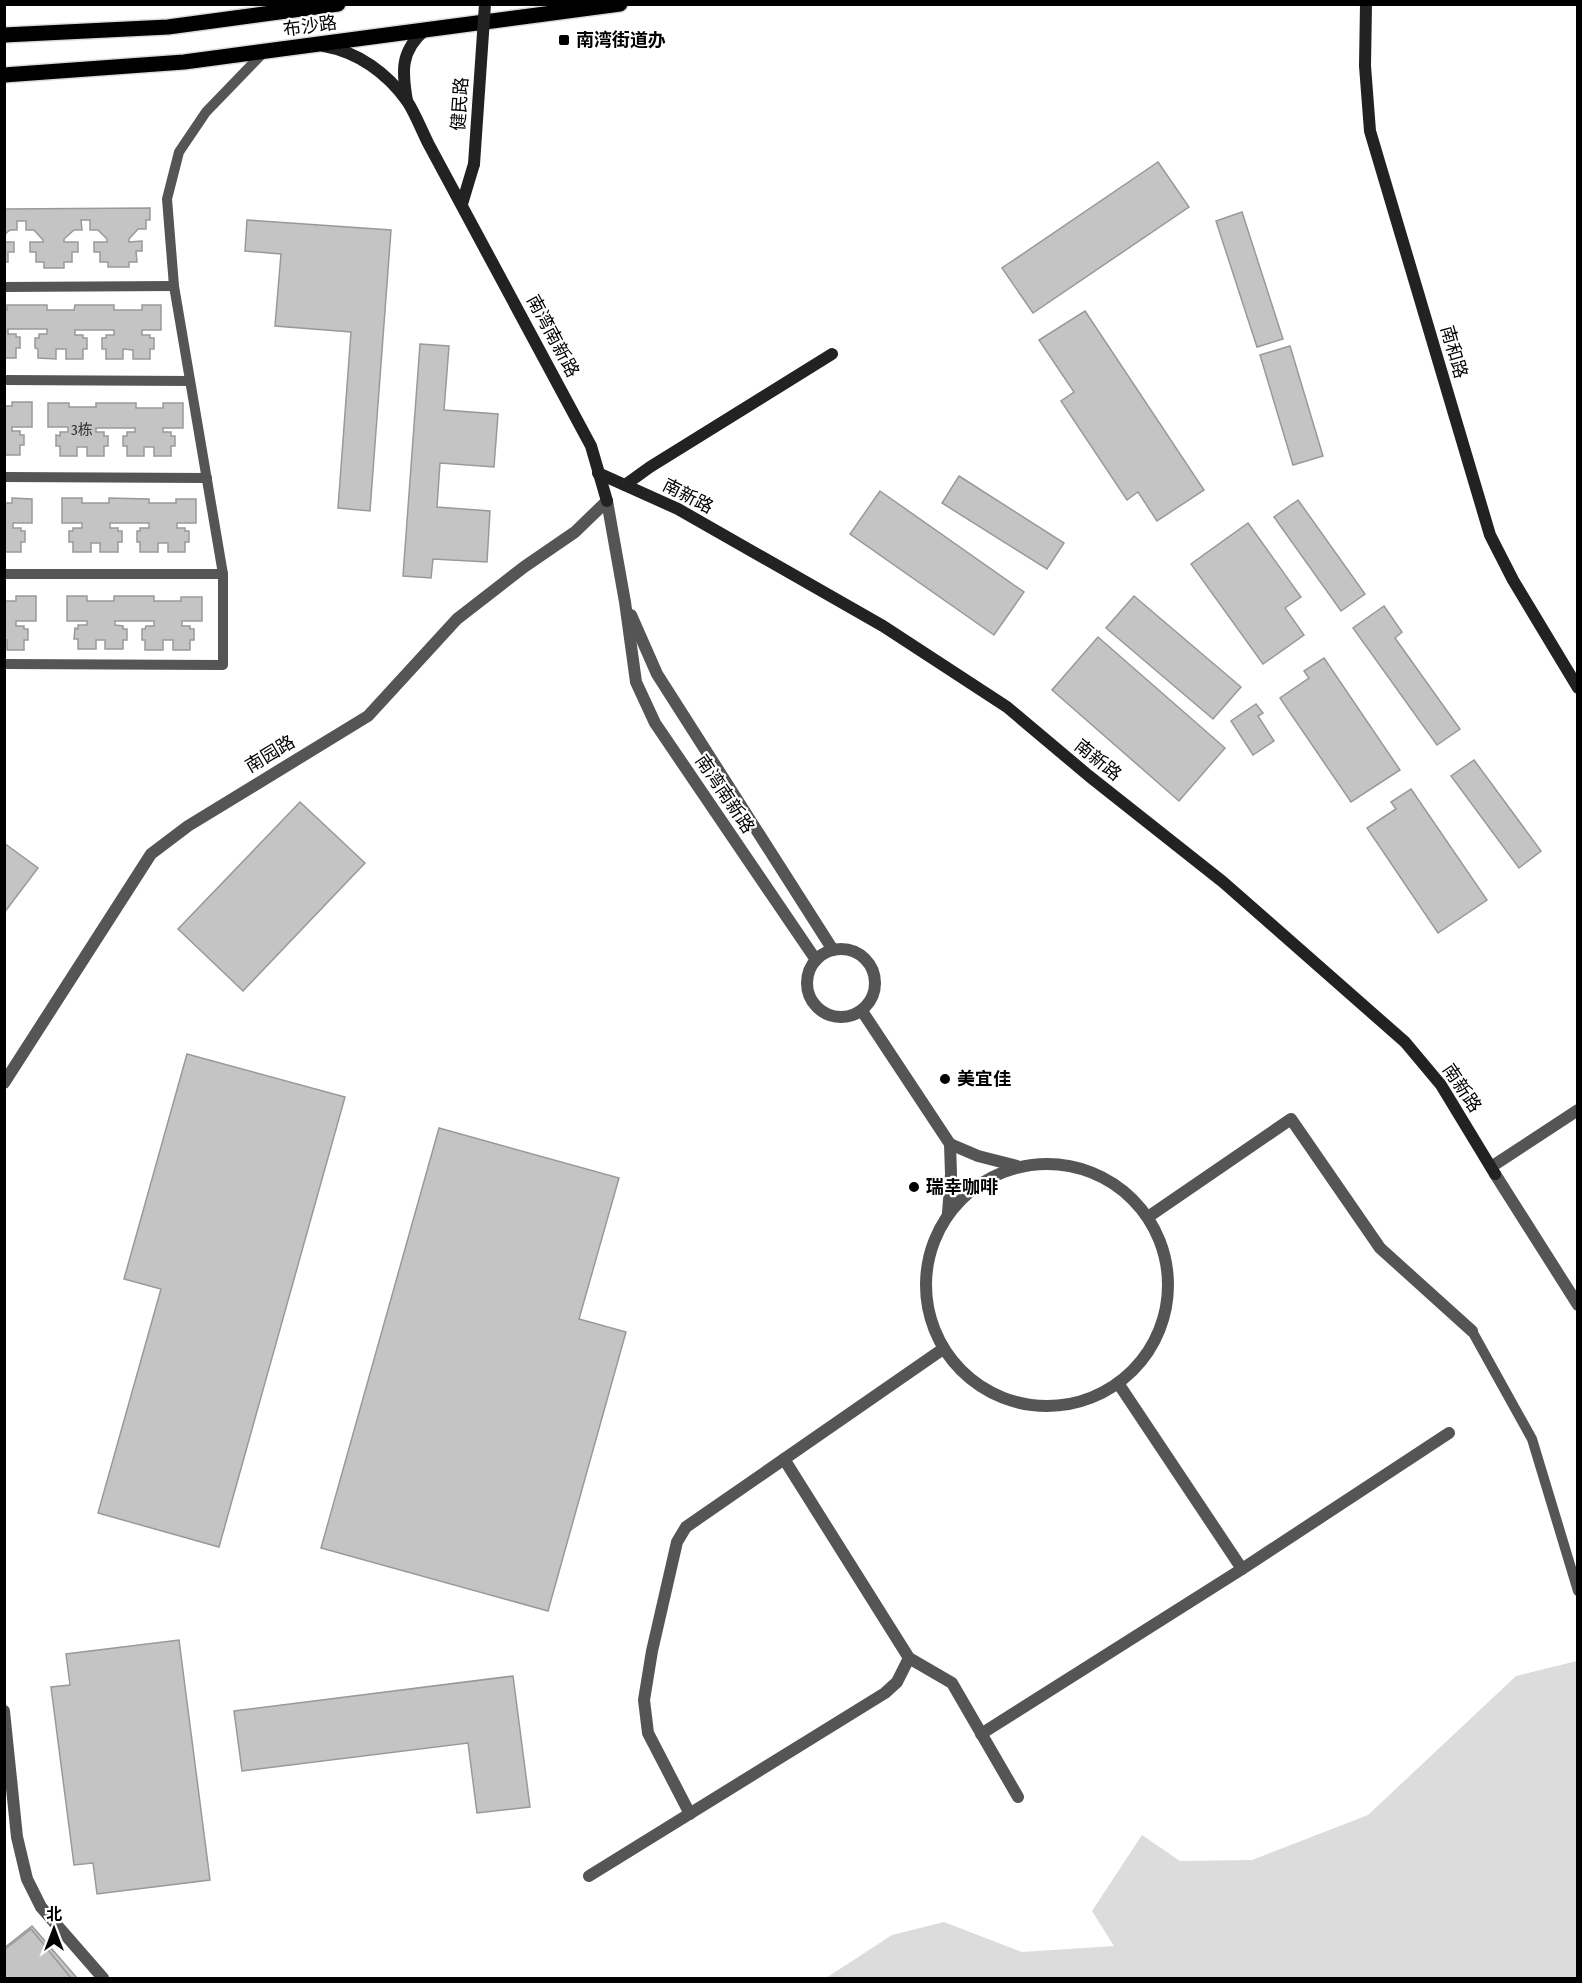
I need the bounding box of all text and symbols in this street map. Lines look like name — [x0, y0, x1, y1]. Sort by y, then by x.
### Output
street label: 布沙路 — [282, 11, 338, 41]
place label: 南湾街道办 — [576, 29, 666, 51]
marker: 南湾街道办 — [557, 33, 571, 47]
street label: 健民路 — [447, 76, 473, 132]
street label: 南湾南新路 — [522, 291, 584, 381]
street label: 南和路 — [1436, 323, 1472, 381]
house number: 3栋 — [71, 421, 93, 439]
street label: 南新路 — [659, 474, 717, 518]
street label: 南园路 — [241, 731, 299, 777]
street label: 南新路 — [1070, 734, 1126, 786]
street label: 南湾南新路 — [691, 751, 759, 837]
street label: 南新路 — [1438, 1059, 1486, 1117]
place label: 美宜佳 — [957, 1068, 1011, 1090]
marker: 美宜佳 — [938, 1072, 952, 1086]
place label: 瑞幸咖啡 — [926, 1176, 998, 1198]
marker: 瑞幸咖啡 — [907, 1180, 921, 1194]
north arrow — [24, 1899, 84, 1959]
text: 北 — [46, 1905, 62, 1924]

